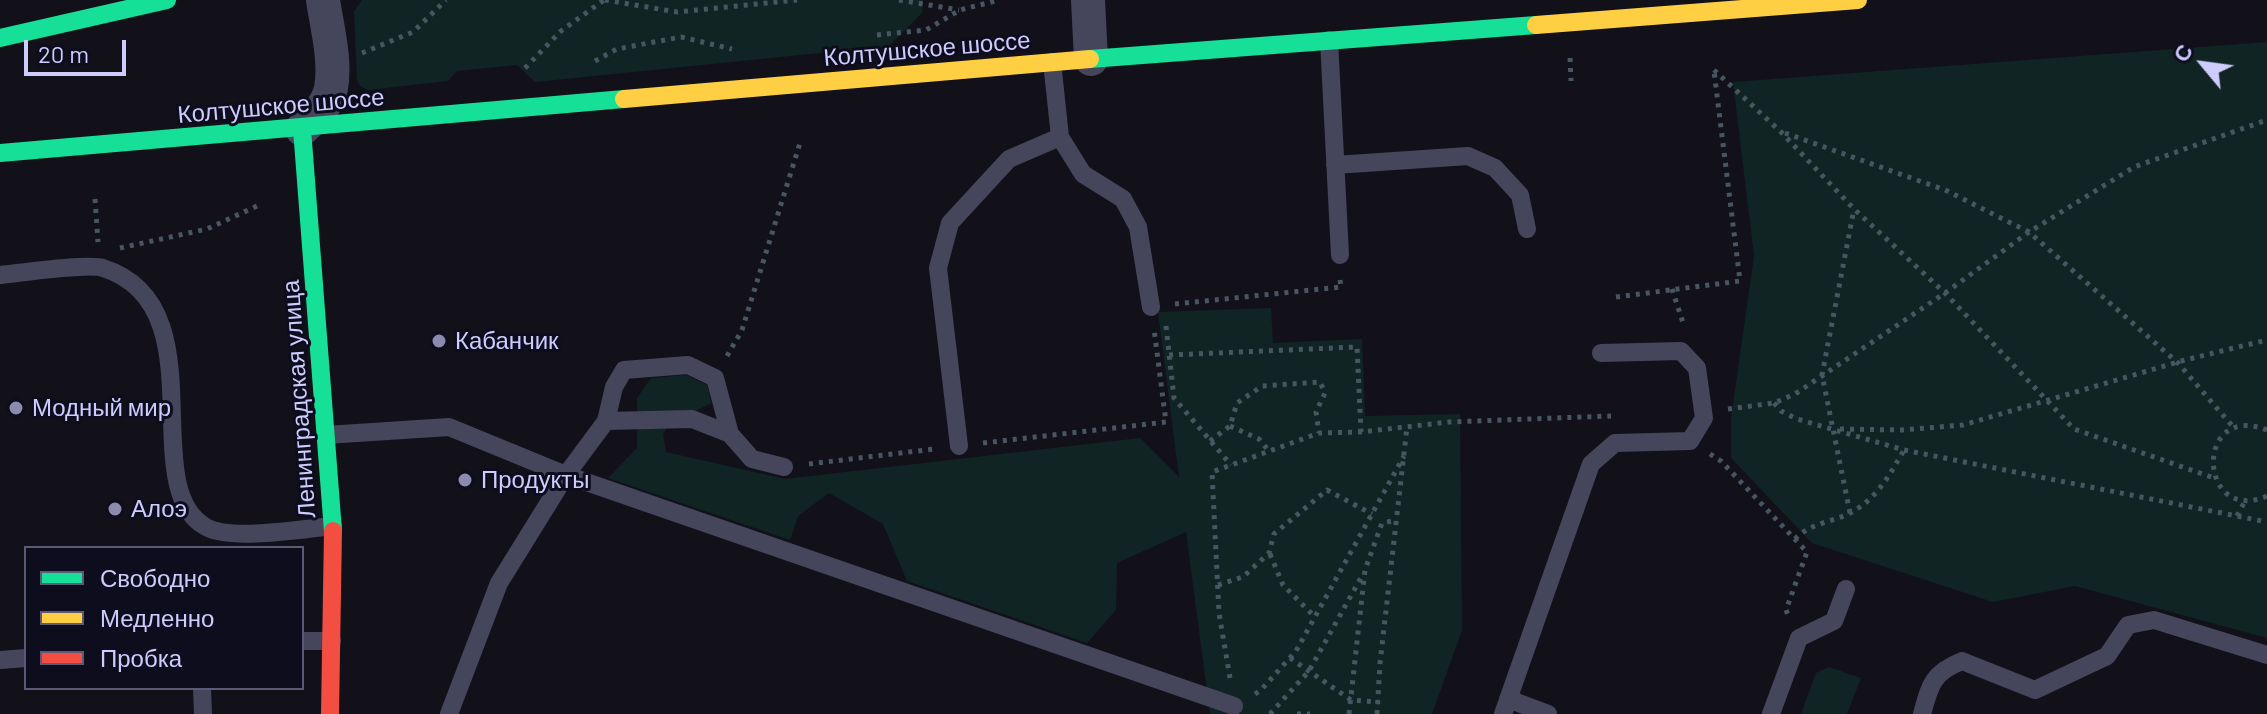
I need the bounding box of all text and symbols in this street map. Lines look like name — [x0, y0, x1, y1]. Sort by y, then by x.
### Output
scale bar — [28, 24, 130, 74]
north arrow — [2163, 24, 2243, 104]
street label: Колтушское шоссе — [822, 26, 1032, 72]
text: 20 m — [38, 39, 89, 68]
text: С — [2167, 39, 2197, 66]
street label: Колтушское шоссе — [176, 83, 386, 129]
street label: Ленинградская улица — [276, 279, 322, 519]
place label: Кабанчик — [455, 327, 559, 355]
marker: Кабанчик — [430, 332, 448, 350]
place label: Модный мир — [32, 394, 171, 422]
marker: Модный мир — [7, 399, 25, 417]
place label: Продукты — [481, 466, 589, 494]
marker: Продукты — [456, 471, 474, 489]
place label: Алоэ — [131, 495, 187, 523]
marker: Алоэ — [106, 500, 124, 518]
legend — [24, 546, 304, 690]
text: Свободно — [100, 563, 210, 592]
text: Медленно — [100, 603, 214, 632]
text: Пробка — [100, 643, 182, 672]

